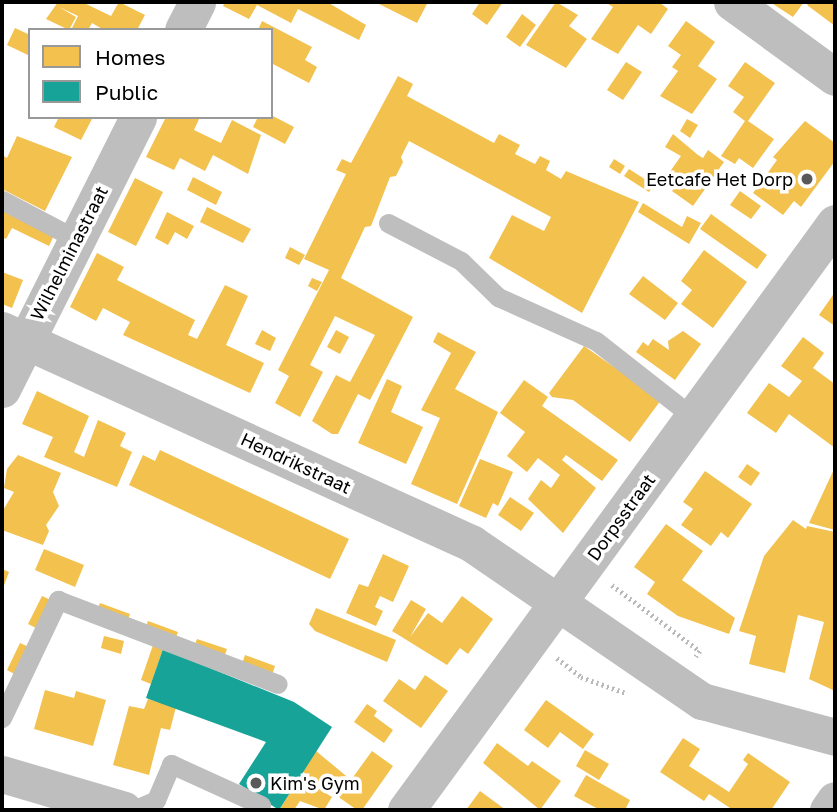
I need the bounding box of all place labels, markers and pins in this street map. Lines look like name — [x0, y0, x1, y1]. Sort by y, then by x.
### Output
place label: Eetcafe Het Dorp — [646, 168, 793, 190]
marker: Eetcafe Het Dorp — [799, 171, 815, 187]
place label: Kim's Gym — [270, 772, 360, 794]
marker: Kim's Gym — [248, 775, 264, 791]

